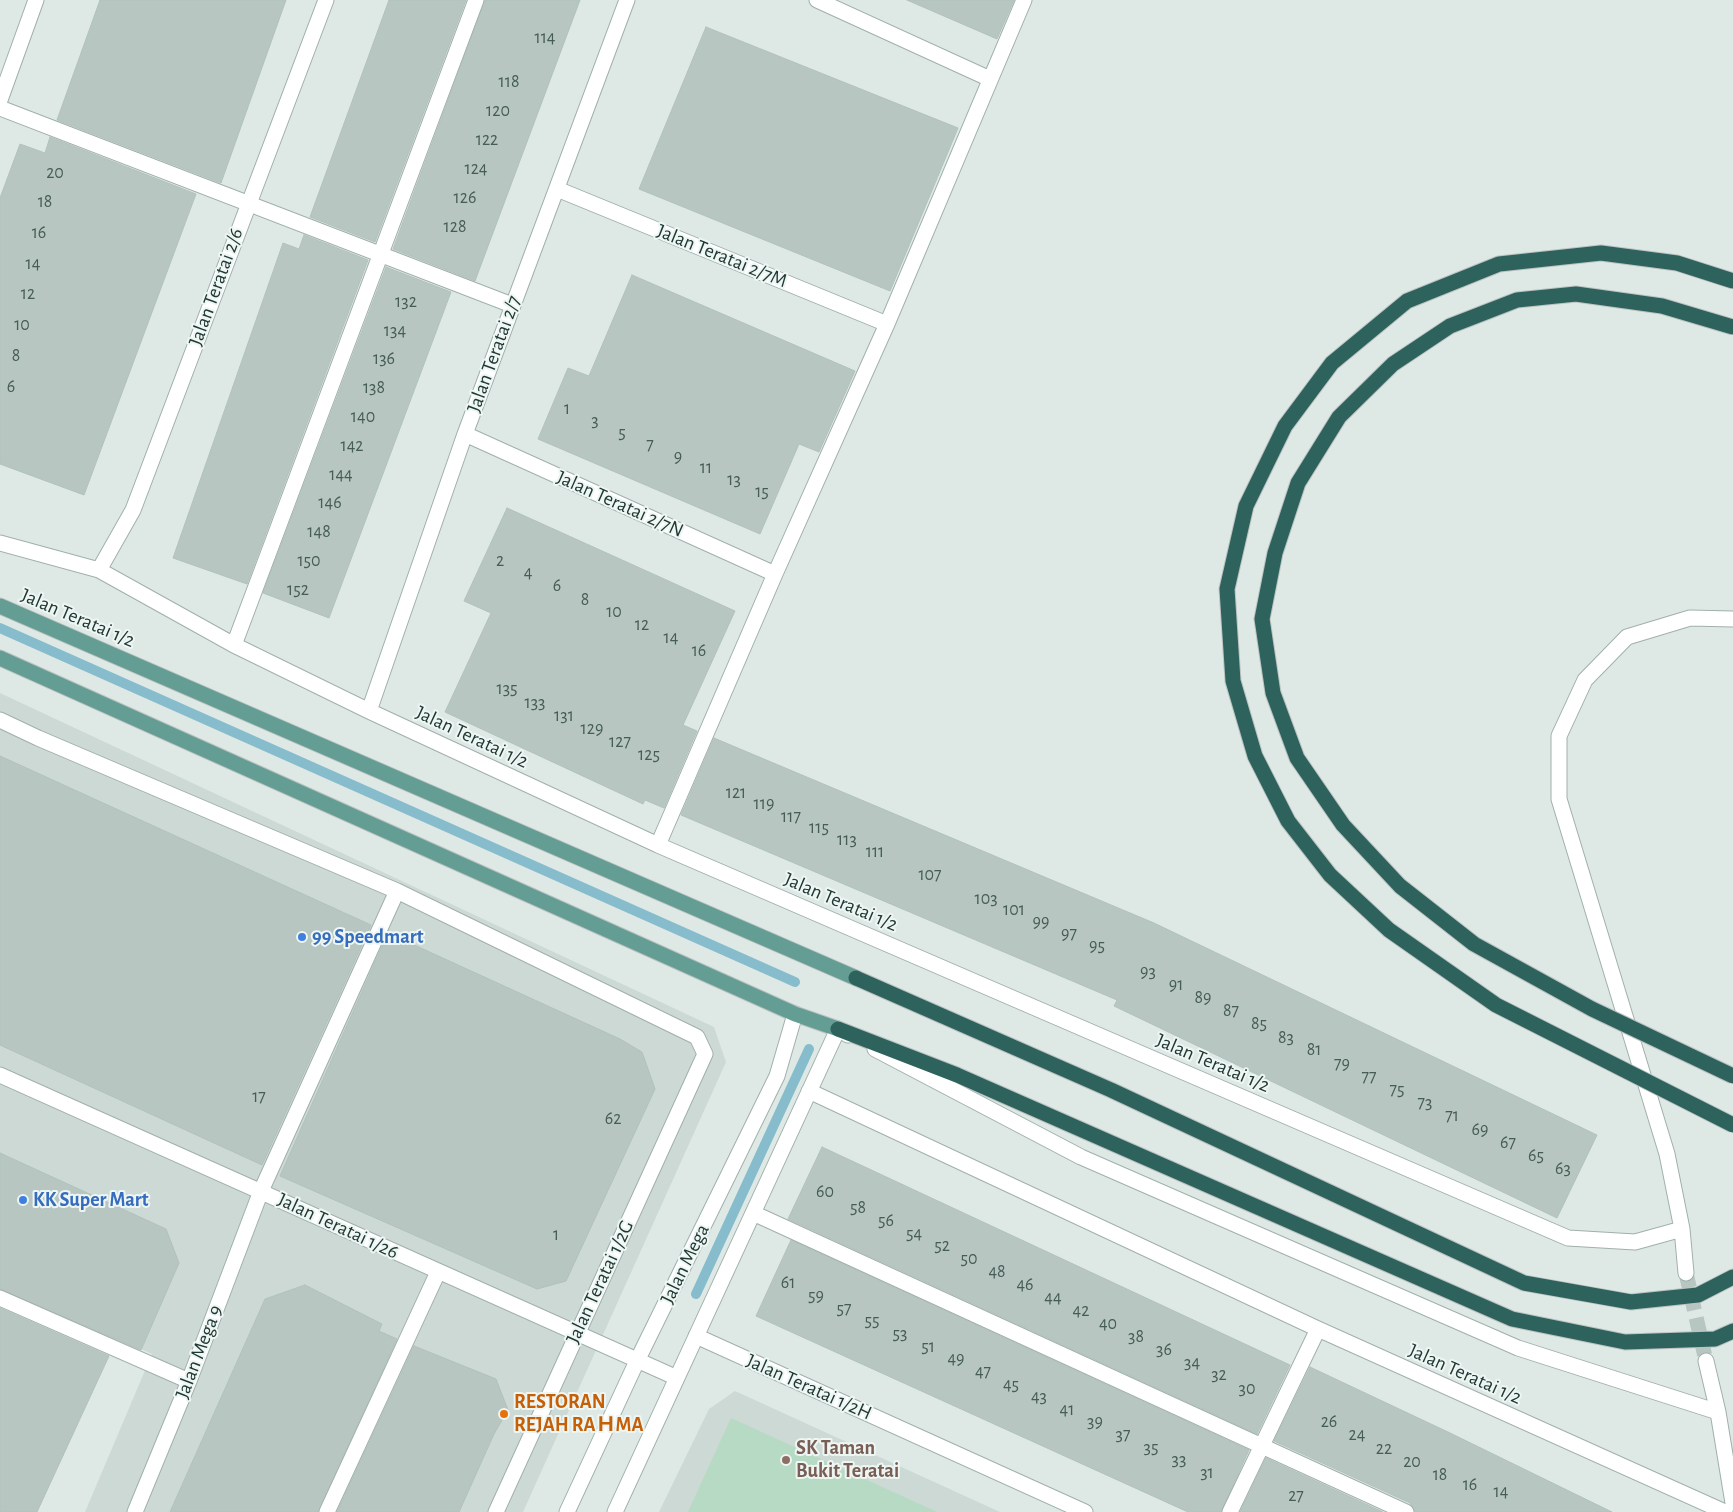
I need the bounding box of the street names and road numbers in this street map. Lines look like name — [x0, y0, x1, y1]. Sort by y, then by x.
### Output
street label: Jalan Teratai 2/7M — [653, 219, 791, 293]
street label: Jalan Teratai 2/6 — [184, 225, 248, 349]
street label: Jalan Teratai 2/7 — [462, 292, 526, 416]
street label: Jalan Teratai 2/7N — [553, 465, 687, 543]
street label: Jalan Teratai 1/2 — [17, 583, 139, 653]
street label: Jalan Teratai 1/2 — [412, 700, 532, 774]
street label: Jalan Teratai 1/2 — [780, 867, 902, 937]
street label: Jalan Teratai 1/2 — [1152, 1028, 1274, 1098]
street label: Jalan Teratai 1/26 — [274, 1188, 402, 1264]
street label: Jalan Teratai 1/2G — [561, 1217, 639, 1347]
street label: Jalan Mega — [655, 1220, 715, 1308]
street label: Jalan Mega 9 — [170, 1302, 228, 1402]
street label: Jalan Teratai 1/2 — [1405, 1338, 1525, 1410]
street label: Jalan Teratai 1/2H — [742, 1349, 876, 1425]

